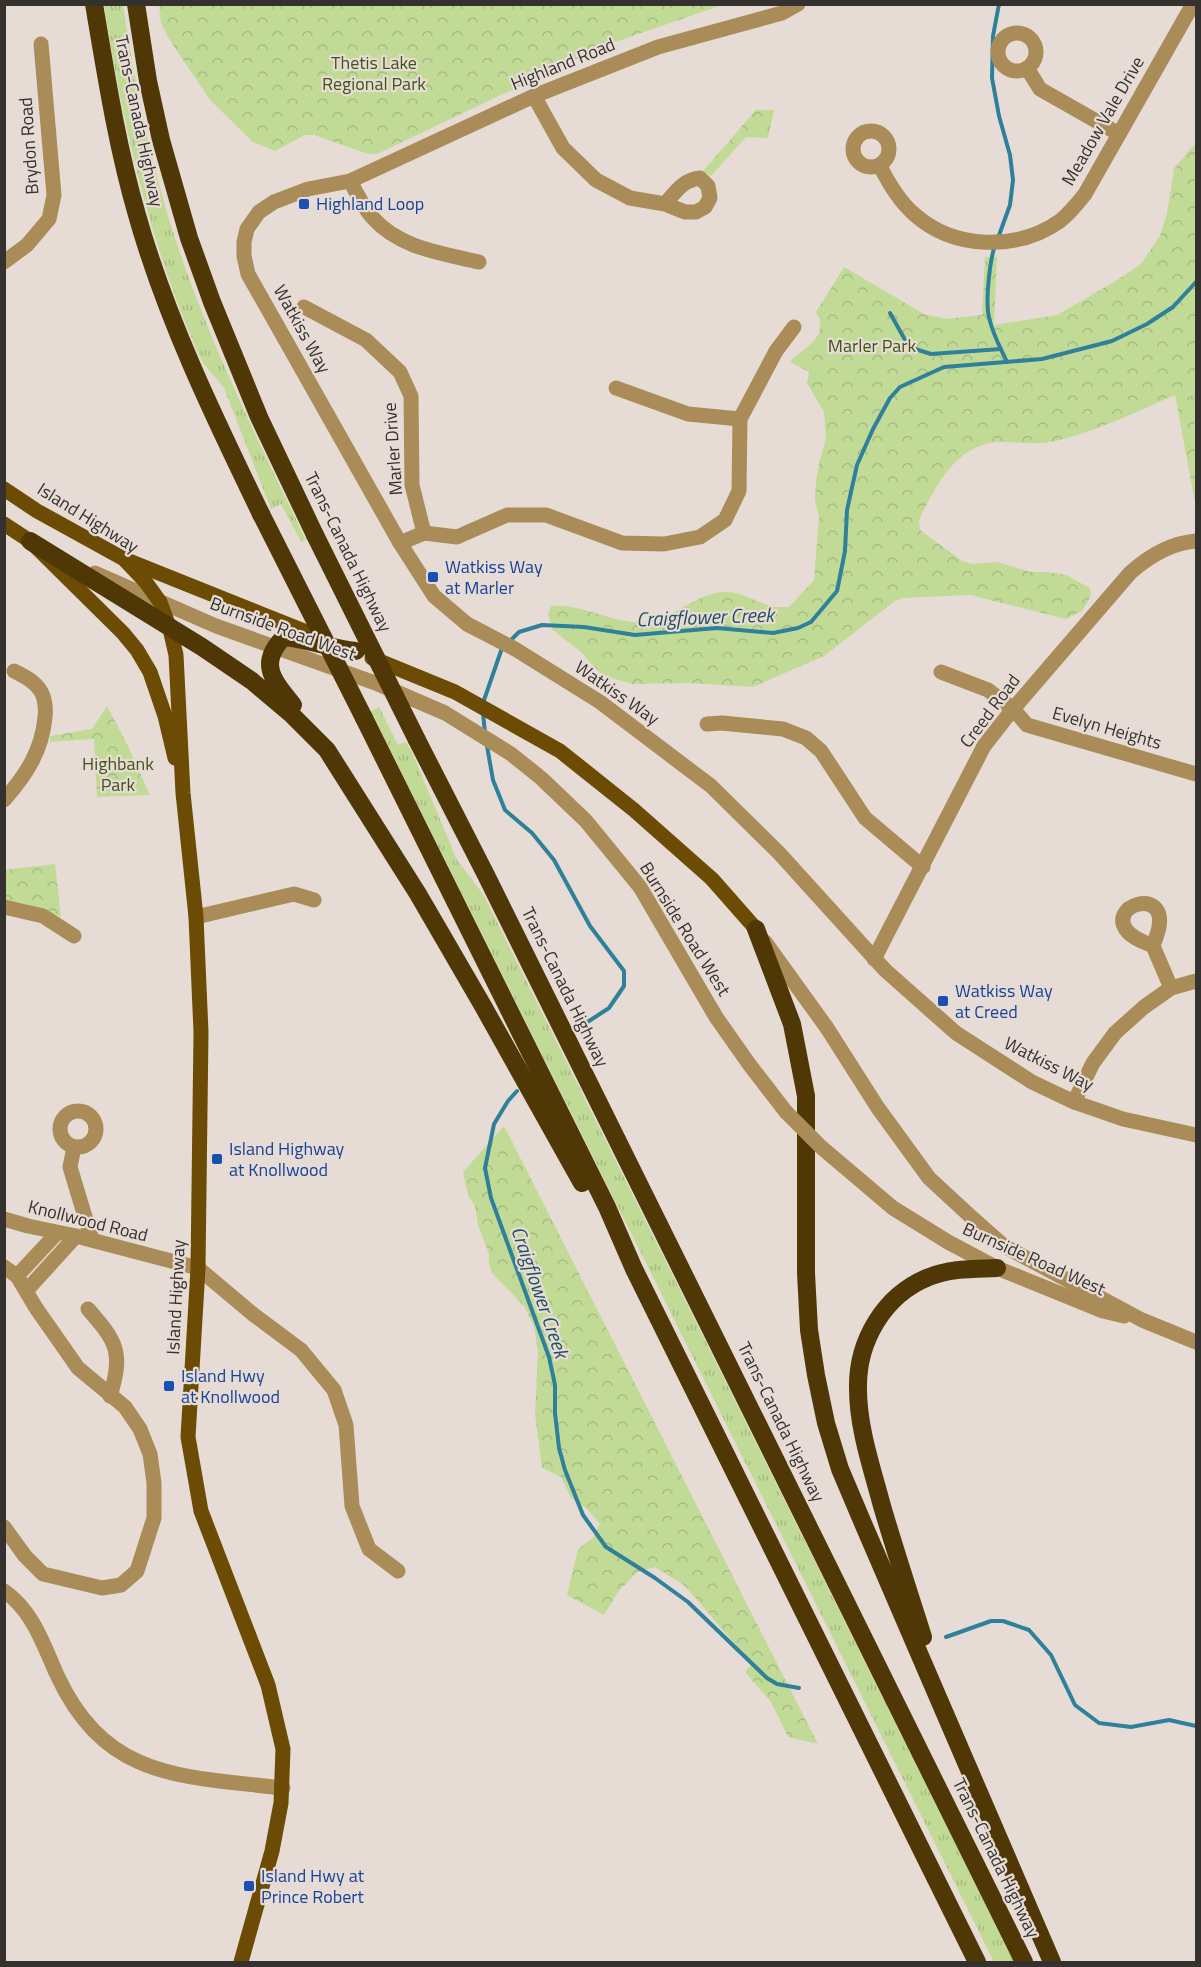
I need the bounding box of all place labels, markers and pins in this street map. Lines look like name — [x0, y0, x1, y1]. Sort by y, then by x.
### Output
place label: Highland Loop — [316, 190, 424, 217]
marker: Highland Loop — [297, 197, 311, 211]
place label: Watkiss Way at Marler — [445, 553, 543, 601]
marker: Watkiss Way at Marler — [426, 570, 440, 584]
place label: Watkiss Way at Creed — [955, 977, 1053, 1025]
marker: Watkiss Way at Creed — [936, 994, 950, 1008]
place label: Island Highway at Knollwood — [229, 1135, 345, 1183]
marker: Island Highway at Knollwood — [210, 1152, 224, 1166]
place label: Island Hwy at Knollwood — [181, 1362, 280, 1410]
marker: Island Hwy at Knollwood — [162, 1379, 176, 1393]
place label: Island Hwy at Prince Robert — [261, 1862, 365, 1910]
marker: Island Hwy at Prince Robert — [242, 1879, 256, 1893]

